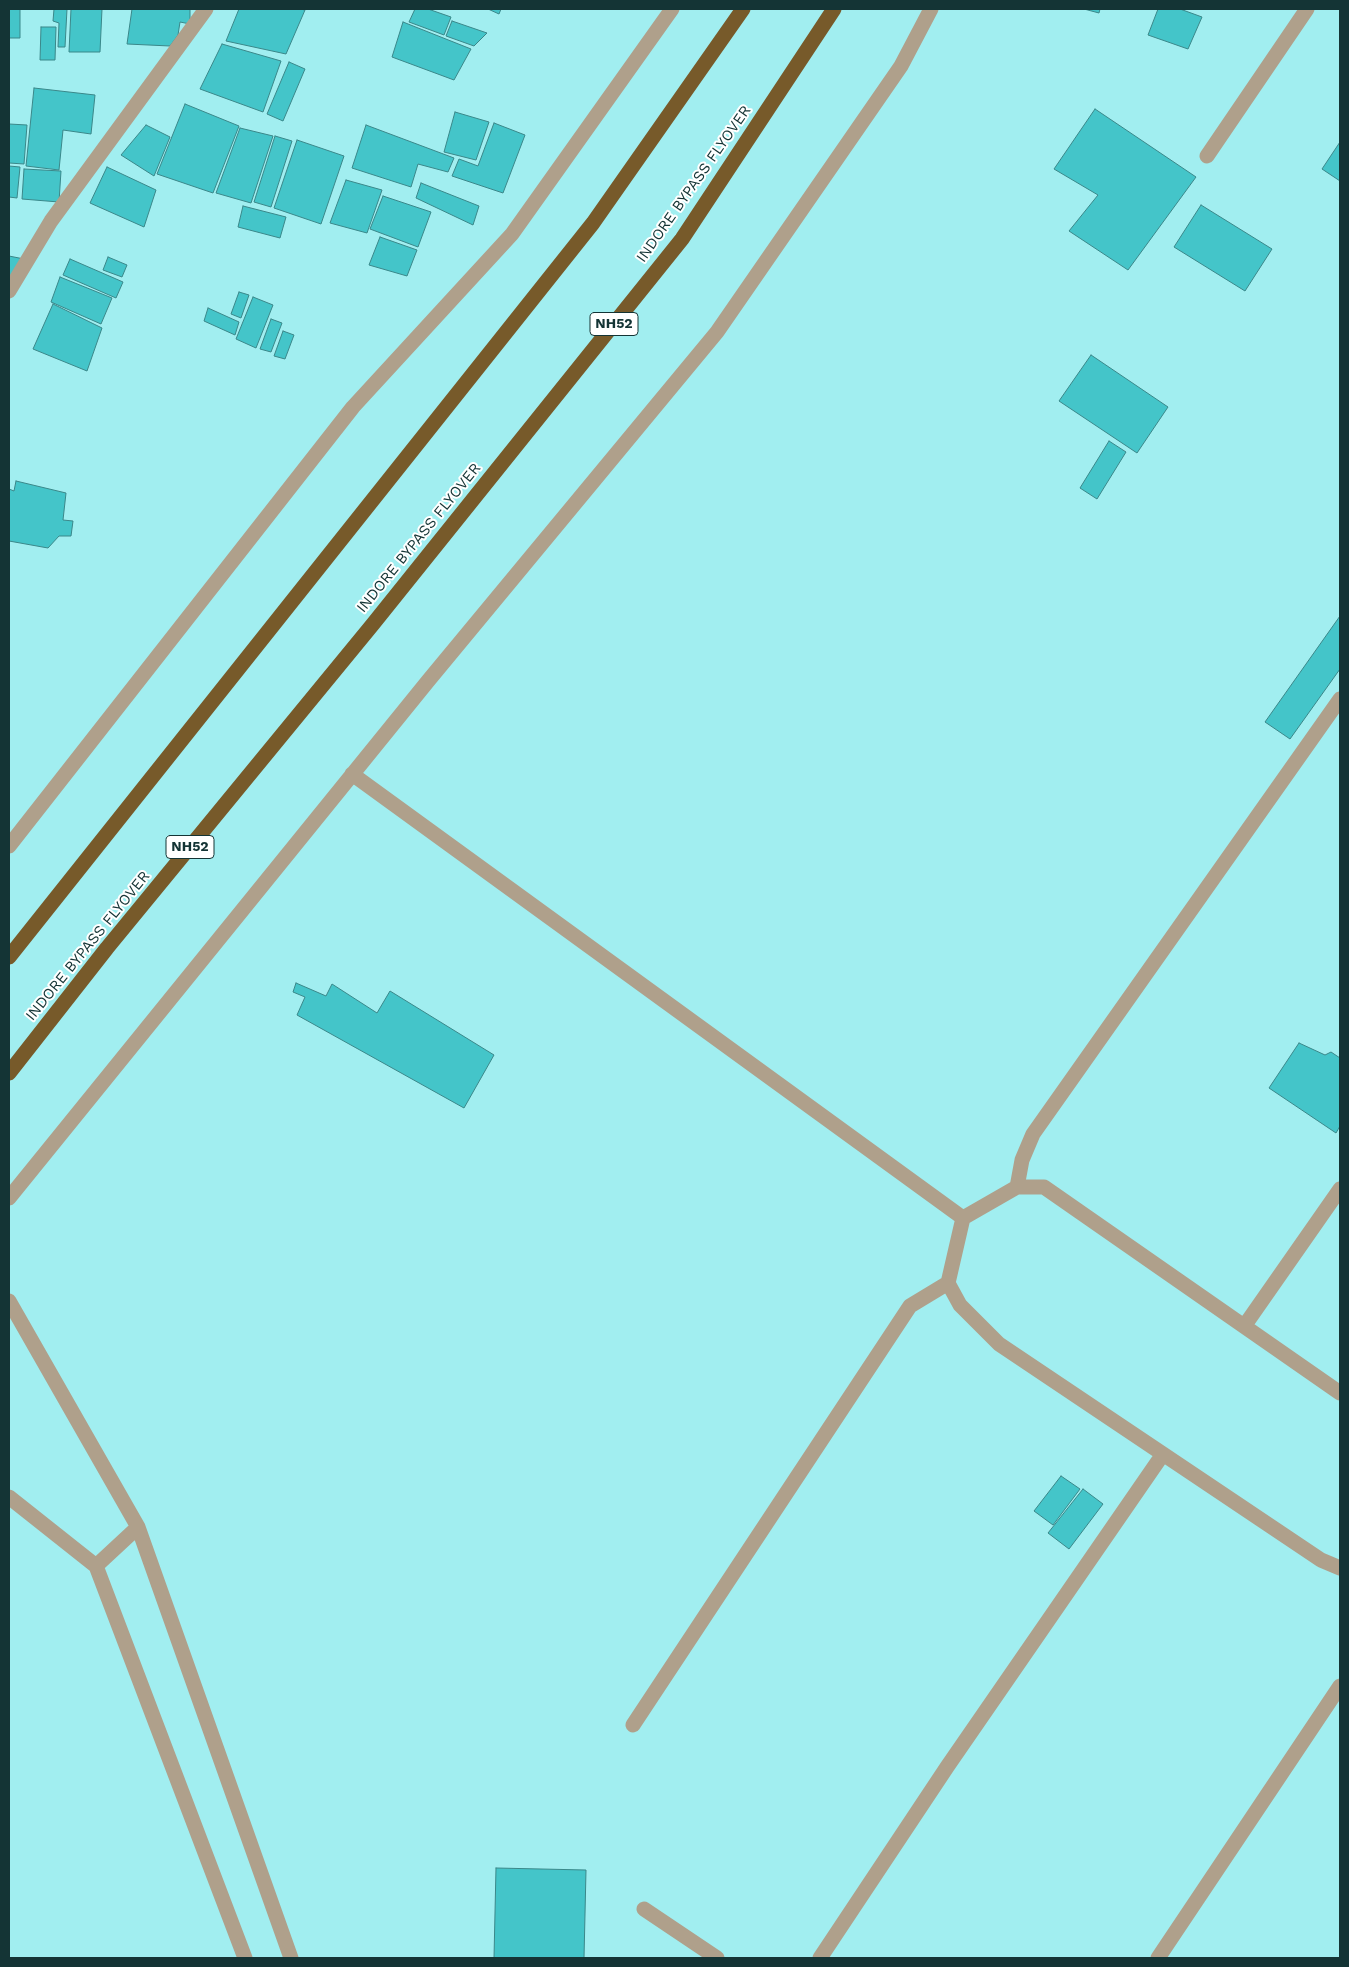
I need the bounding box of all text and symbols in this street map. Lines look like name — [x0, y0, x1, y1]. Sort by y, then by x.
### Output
street label: INDORE BYPASS FLYOVER — [633, 102, 755, 266]
road number: NH52 — [590, 312, 638, 336]
street label: INDORE BYPASS FLYOVER — [353, 460, 485, 616]
road number: NH52 — [166, 836, 214, 859]
street label: INDORE BYPASS FLYOVER — [22, 868, 154, 1024]

